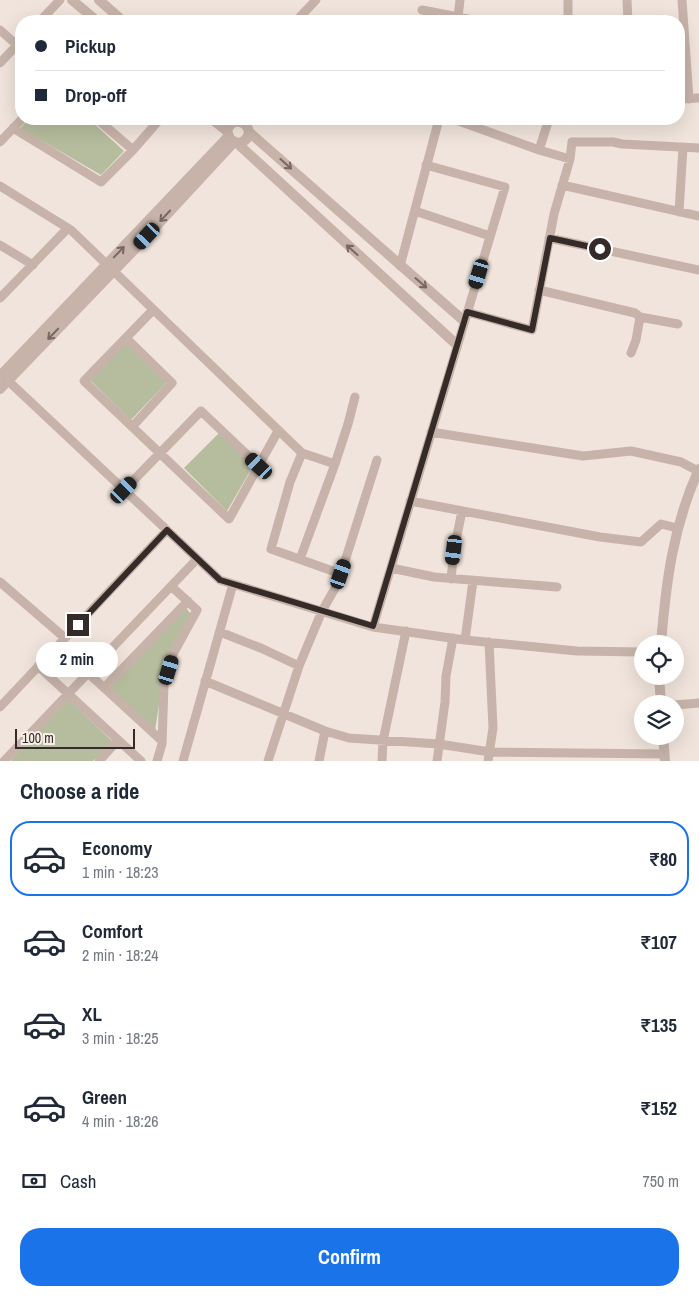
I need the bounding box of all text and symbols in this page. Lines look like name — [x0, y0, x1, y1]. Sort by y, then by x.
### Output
text: Pickup — [65, 33, 116, 59]
text: Drop-off — [65, 82, 126, 108]
one-way arrow — [279, 158, 292, 170]
one-way arrow — [159, 210, 171, 223]
car — [131, 220, 162, 252]
route start — [589, 238, 611, 260]
one-way arrow — [346, 244, 359, 255]
one-way arrow — [112, 246, 125, 258]
car — [467, 257, 490, 291]
one-way arrow — [414, 277, 427, 289]
one-way arrow — [47, 328, 59, 340]
car — [242, 450, 275, 482]
car — [108, 474, 139, 506]
car — [444, 534, 463, 566]
car — [329, 557, 352, 591]
route end — [67, 614, 89, 636]
map controls — [634, 635, 684, 745]
button: locate — [634, 635, 684, 685]
callout: 2 min — [37, 642, 119, 678]
text: 2 min — [60, 648, 94, 670]
car — [157, 653, 180, 687]
button: layers — [634, 695, 684, 745]
scale bar — [15, 726, 135, 749]
text: 100 m — [22, 729, 54, 747]
text: Choose a ride — [20, 776, 139, 806]
text: Economy — [82, 835, 152, 861]
icon: car — [22, 836, 67, 881]
text: ₹80 — [649, 846, 677, 872]
text: 1 min · 18:23 — [82, 861, 159, 883]
text: Comfort — [82, 918, 143, 944]
icon: car — [22, 919, 67, 964]
text: ₹107 — [640, 929, 677, 955]
text: 2 min · 18:24 — [82, 944, 159, 966]
text: XL — [82, 1001, 102, 1027]
icon: car — [22, 1002, 67, 1047]
text: ₹135 — [640, 1012, 677, 1038]
text: 3 min · 18:25 — [82, 1027, 159, 1049]
text: Green — [82, 1084, 127, 1110]
icon: car — [22, 1085, 67, 1130]
text: ₹152 — [640, 1095, 677, 1121]
text: 4 min · 18:26 — [82, 1110, 159, 1132]
icon: cash — [20, 1167, 48, 1195]
text: Cash — [60, 1168, 96, 1194]
text: 750 m — [643, 1170, 679, 1192]
button: Confirm — [20, 1228, 679, 1286]

